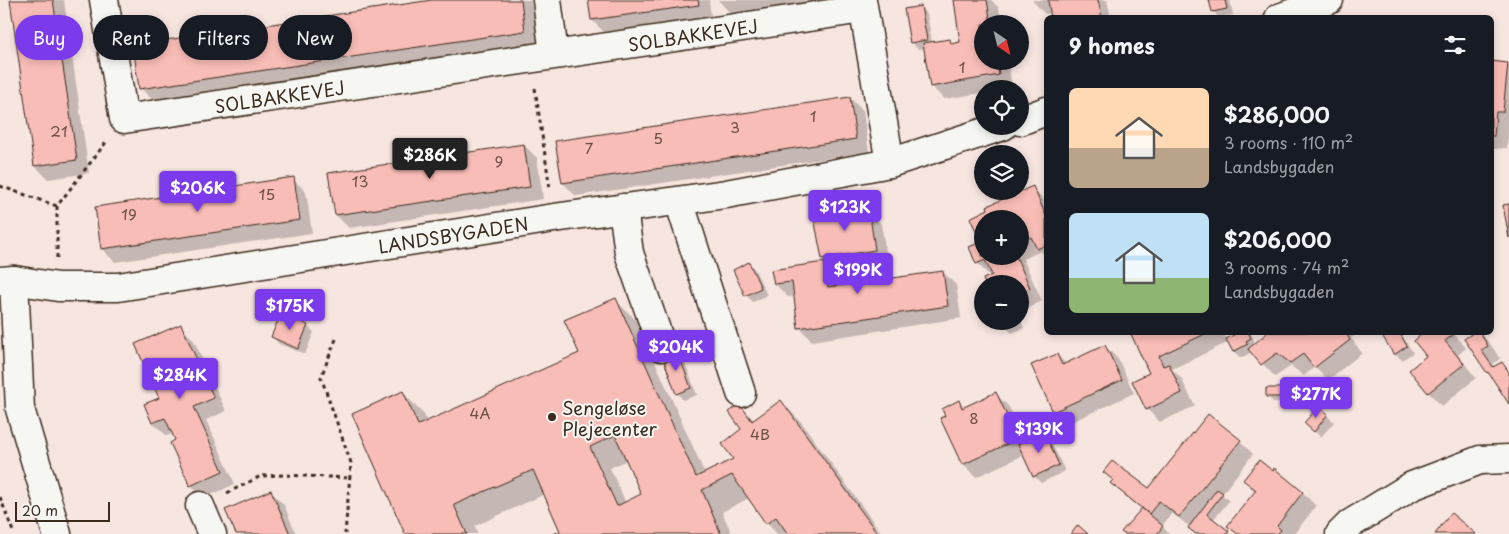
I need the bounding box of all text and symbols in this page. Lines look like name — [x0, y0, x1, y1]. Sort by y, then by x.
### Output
street label: SOLBAKKEVEJ — [626, 11, 760, 57]
chip: Buy — [15, 15, 83, 60]
chip: Rent — [93, 15, 169, 60]
chip: Filters — [179, 15, 268, 60]
chip: New — [278, 15, 352, 60]
north arrow — [974, 15, 1029, 70]
map controls — [974, 15, 1029, 330]
text: 9 homes — [1069, 29, 1155, 61]
icon: filters — [1441, 31, 1469, 59]
house number: 1 — [959, 55, 965, 78]
street label: SOLBAKKEVEJ — [213, 73, 347, 119]
button: locate — [974, 80, 1029, 135]
text: $286,000 — [1224, 98, 1330, 130]
house number: 1 — [810, 104, 816, 127]
icon: home — [1109, 108, 1169, 168]
house number: 3 — [730, 115, 740, 138]
house number: 21 — [50, 119, 68, 142]
house number: 5 — [653, 126, 663, 149]
text: 3 rooms · 110 m² — [1224, 130, 1353, 154]
house number: 7 — [585, 136, 594, 159]
pin: $286K — [395, 138, 465, 180]
text: $286K — [403, 142, 457, 166]
button: layers — [974, 145, 1029, 200]
house number: 9 — [495, 149, 503, 172]
text: Landsbygaden — [1224, 154, 1334, 178]
house number: 13 — [352, 169, 368, 192]
pin: $206K — [163, 170, 233, 213]
text: $206K — [170, 175, 226, 199]
house number: 15 — [259, 182, 275, 205]
pin: $123K — [810, 190, 880, 232]
text: $123K — [819, 194, 871, 218]
house number: 19 — [121, 202, 137, 225]
street label: LANDSBYGADEN — [376, 209, 530, 259]
button: + — [974, 210, 1029, 265]
text: $206,000 — [1224, 223, 1332, 255]
icon: home — [1109, 233, 1169, 293]
pin: $199K — [823, 252, 893, 295]
text: 3 rooms · 74 m² — [1224, 255, 1349, 279]
text: $199K — [834, 257, 882, 281]
button: − — [974, 275, 1029, 330]
text: Landsbygaden — [1224, 279, 1334, 303]
pin: $175K — [255, 288, 325, 331]
text: $175K — [266, 293, 314, 317]
pin: $204K — [641, 330, 711, 372]
text: $204K — [648, 334, 704, 358]
pin: $284K — [145, 358, 215, 400]
text: $284K — [153, 362, 207, 386]
pin: $277K — [1281, 376, 1351, 419]
text: $277K — [1291, 381, 1341, 405]
place label: Sengeløse Plejecenter — [562, 394, 657, 442]
house number: 4A — [470, 401, 491, 424]
house number: 8 — [969, 406, 979, 429]
marker: Sengeløse Plejecenter — [546, 411, 558, 423]
pin: $139K — [1004, 412, 1074, 454]
text: $139K — [1015, 416, 1063, 440]
house number: 4B — [750, 422, 770, 445]
scale bar — [15, 499, 110, 522]
text: 20 m — [22, 500, 58, 521]

